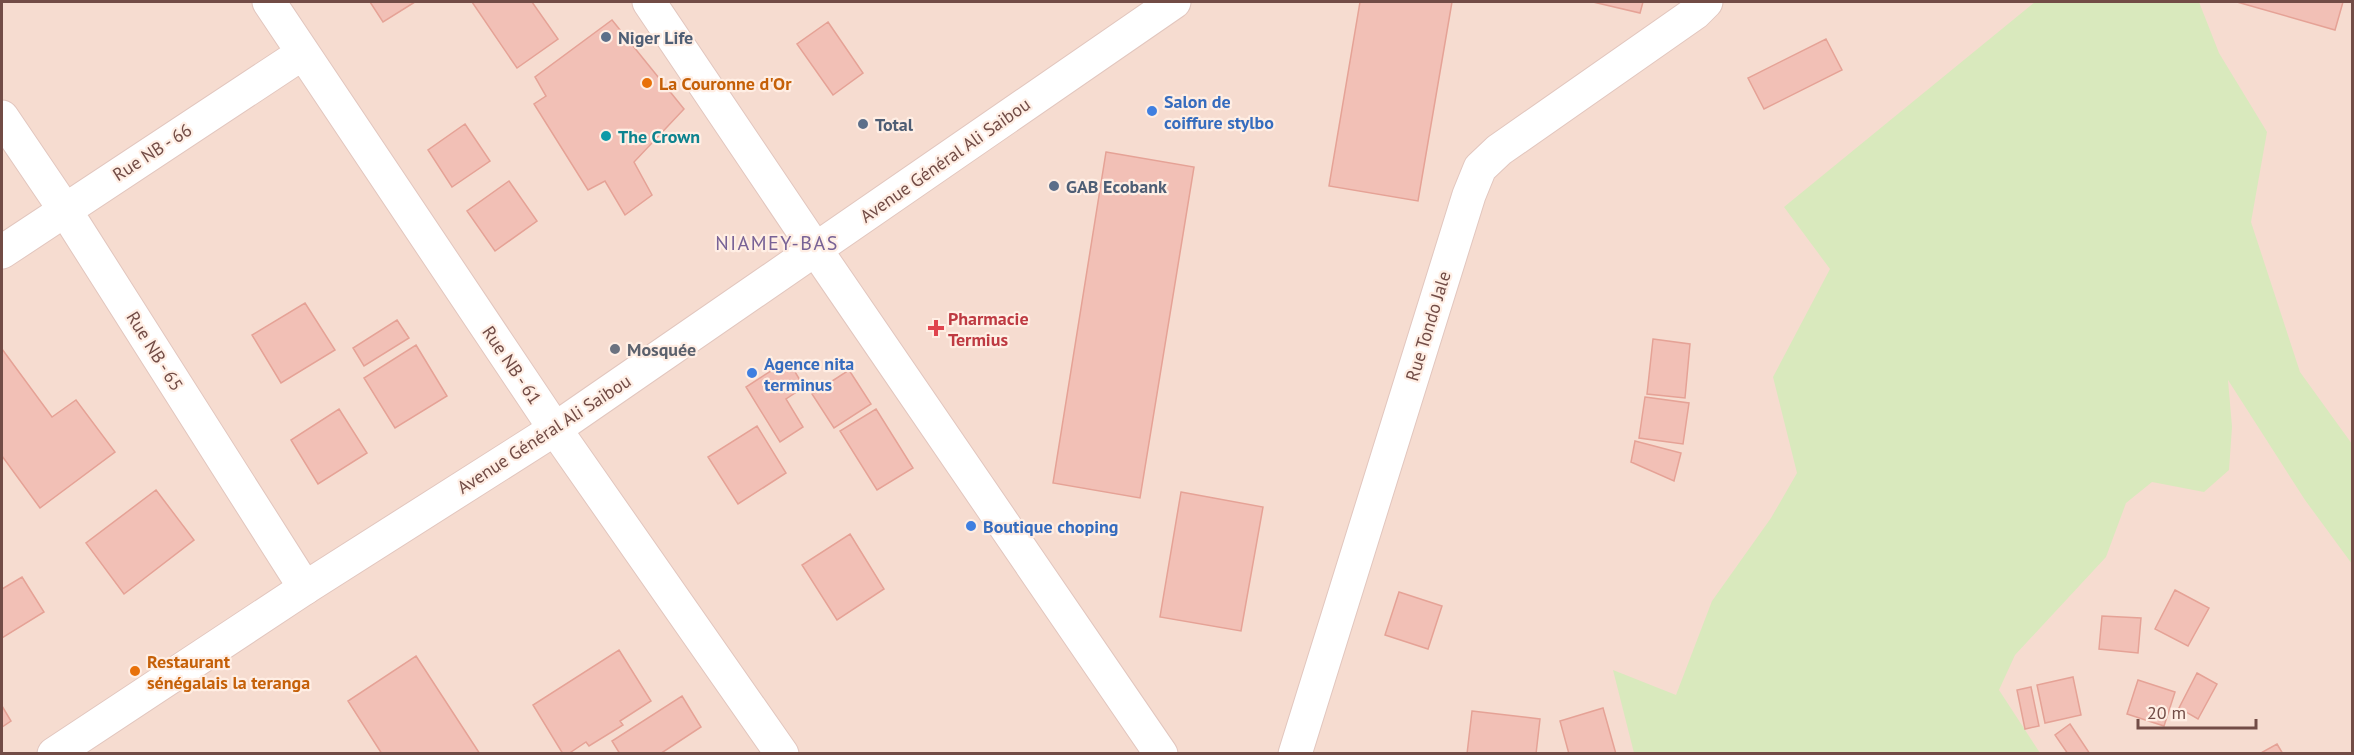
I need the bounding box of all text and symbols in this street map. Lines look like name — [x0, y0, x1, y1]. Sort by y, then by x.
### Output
place label: Niger Life — [618, 26, 693, 49]
marker: Niger Life — [599, 30, 613, 44]
place label: La Couronne d'Or — [659, 72, 792, 95]
marker: La Couronne d'Or — [640, 76, 654, 90]
place label: Salon de coiffure stylbo — [1164, 90, 1274, 134]
street label: Avenue Général Ali Saibou — [855, 93, 1035, 227]
marker: Salon de coiffure stylbo — [1145, 104, 1159, 118]
place label: Total — [875, 113, 914, 136]
marker: Total — [856, 117, 870, 131]
street label: Rue NB - 66 — [108, 118, 196, 186]
place label: The Crown — [618, 125, 700, 148]
marker: The Crown — [599, 129, 613, 143]
place label: GAB Ecobank — [1066, 175, 1167, 198]
marker: GAB Ecobank — [1047, 179, 1061, 193]
district label: NIAMEY-BAS — [715, 230, 839, 256]
street label: Rue Tondo Jale — [1400, 268, 1456, 384]
street label: Rue NB - 65 — [121, 307, 189, 395]
place label: Pharmacie Termius — [948, 307, 1029, 351]
street label: Rue NB - 61 — [477, 321, 547, 409]
marker: Pharmacie Termius — [929, 321, 943, 335]
place label: Mosquée — [627, 338, 696, 361]
marker: Mosquée — [608, 342, 622, 356]
place label: Agence nita terminus — [764, 352, 854, 396]
marker: Agence nita terminus — [745, 366, 759, 380]
street label: Avenue Général Ali Saibou — [453, 369, 635, 499]
place label: Boutique choping — [983, 515, 1118, 538]
marker: Boutique choping — [964, 519, 978, 533]
place label: Restaurant sénégalais la teranga — [147, 650, 310, 694]
marker: Restaurant sénégalais la teranga — [128, 664, 142, 678]
scale bar — [2138, 692, 2256, 730]
text: 20 m — [2147, 701, 2186, 724]

